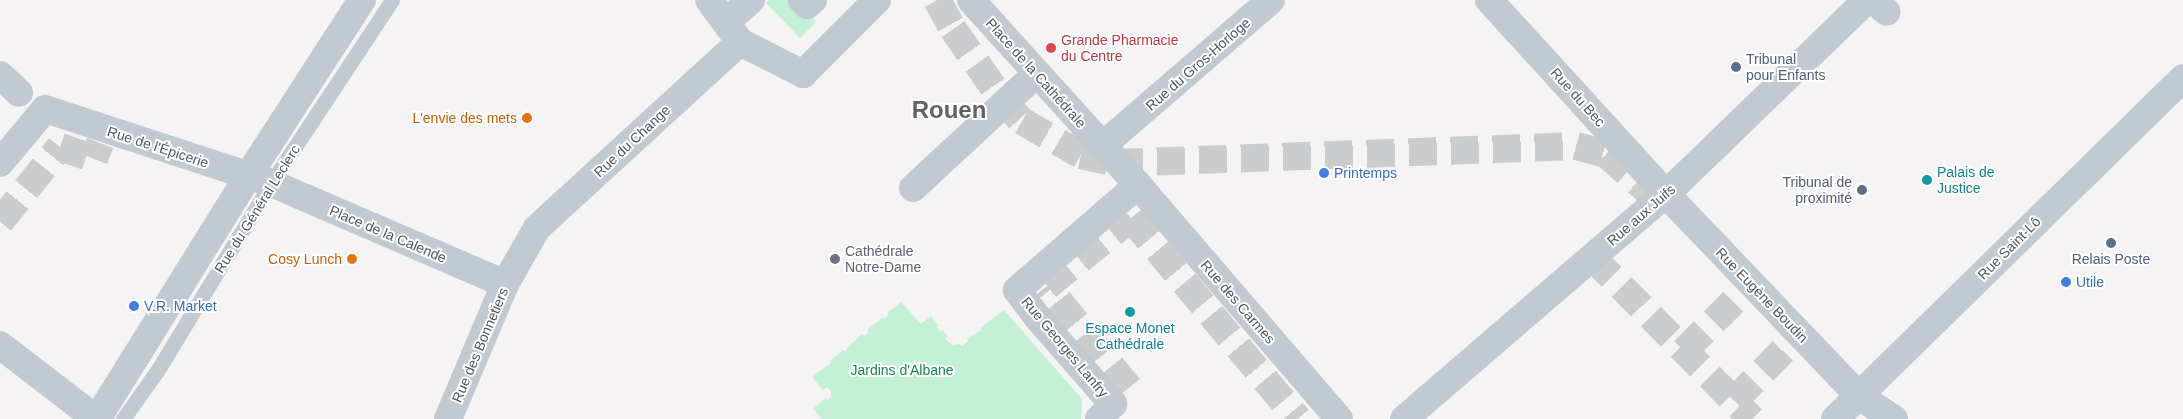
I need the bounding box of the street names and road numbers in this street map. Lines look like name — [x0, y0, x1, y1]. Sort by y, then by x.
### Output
street label: Rue du Gros-Horloge — [1142, 14, 1254, 114]
street label: Place de la Cathédrale — [982, 15, 1090, 131]
street label: Rue du Bec — [1547, 64, 1609, 130]
street label: Rue du Change — [590, 101, 674, 181]
street label: Rue de l'Épicerie — [105, 123, 211, 171]
street label: Rue du Général Leclerc — [211, 142, 303, 276]
street label: Rue aux Juifs — [1603, 181, 1679, 249]
street label: Place de la Calende — [327, 202, 449, 266]
street label: Rue Saint-Lô — [1974, 213, 2044, 283]
street label: Rue Eugène Boudin — [1712, 244, 1812, 346]
street label: Rue des Carmes — [1197, 257, 1279, 347]
street label: Rue des Bonnetiers — [448, 285, 512, 405]
street label: Rue Georges Lanfry — [1018, 293, 1112, 401]

